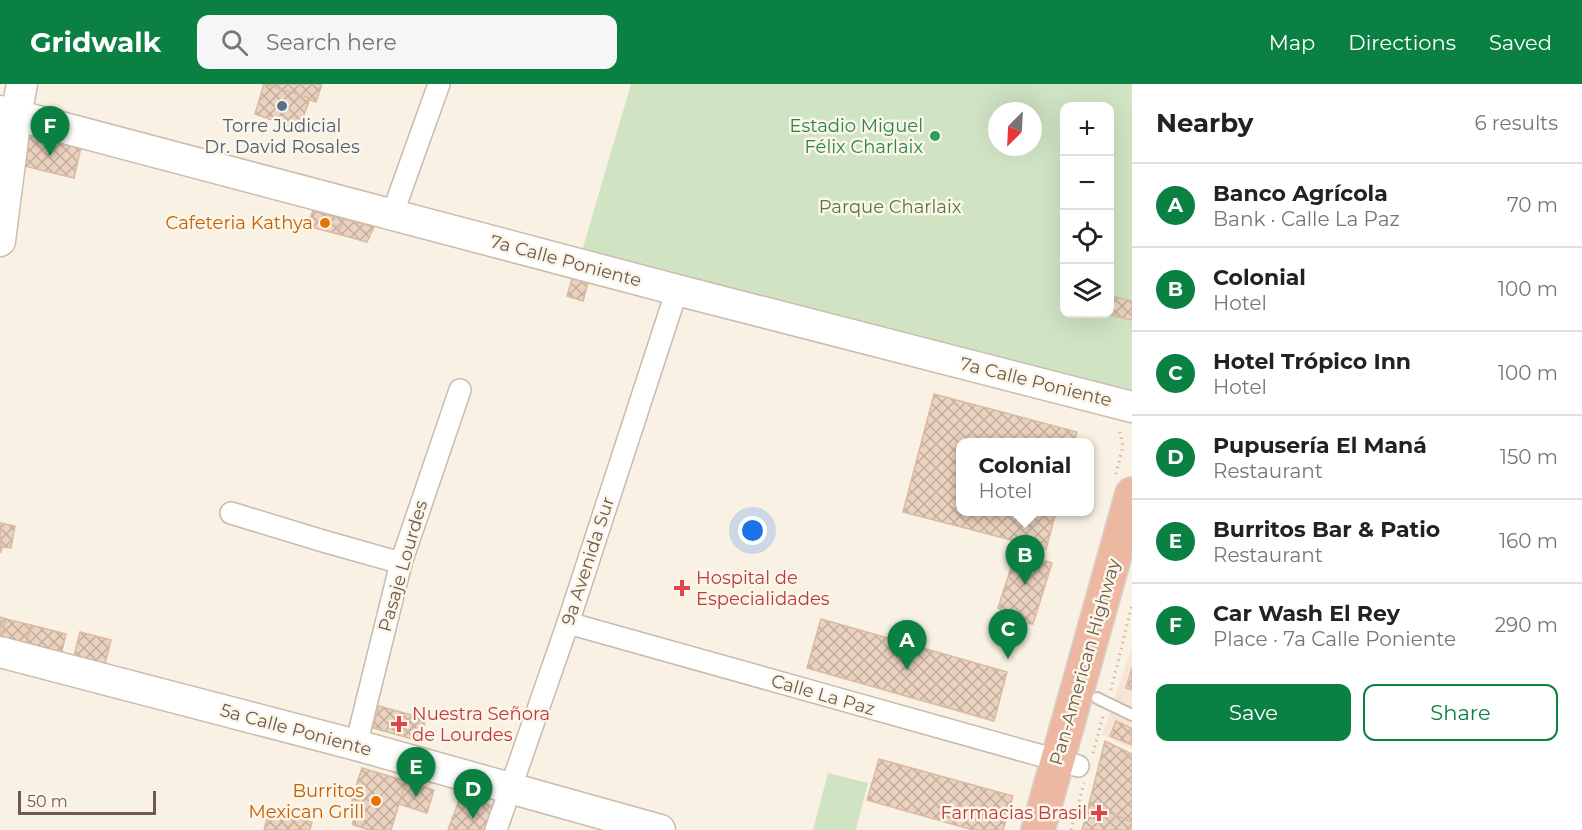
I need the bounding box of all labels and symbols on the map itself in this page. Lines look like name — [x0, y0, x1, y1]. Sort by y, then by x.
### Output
marker: Torre Judicial Dr. David Rosales — [275, 99, 289, 113]
north arrow — [988, 102, 1042, 156]
pin: F — [31, 106, 70, 156]
place label: Torre Judicial Dr. David Rosales — [204, 115, 360, 158]
place label: Estadio Miguel Félix Charlaix — [790, 115, 923, 158]
marker: Estadio Miguel Félix Charlaix — [928, 129, 942, 143]
park label: Parque Charlaix — [819, 196, 962, 218]
place label: Cafeteria Kathya — [166, 212, 313, 234]
marker: Cafeteria Kathya — [318, 216, 332, 230]
street label: 7a Calle Poniente — [488, 230, 644, 292]
street label: 7a Calle Poniente — [958, 353, 1114, 412]
street label: 9a Avenida Sur — [557, 494, 619, 628]
street label: Pasaje Lourdes — [374, 497, 432, 634]
your location — [738, 516, 767, 545]
pin: B — [1006, 536, 1044, 585]
street label: Pan-American Highway — [1045, 556, 1125, 768]
place label: Hospital de Especialidades — [696, 567, 830, 610]
marker: Hospital de Especialidades — [673, 579, 691, 597]
pin: C — [988, 610, 1028, 659]
pin: A — [888, 620, 926, 670]
street label: Calle La Paz — [769, 670, 877, 720]
street label: 5a Calle Poniente — [218, 699, 374, 761]
place label: Nuestra Señora de Lourdes — [412, 703, 550, 746]
marker: Nuestra Señora de Lourdes — [390, 715, 408, 733]
pin: E — [396, 748, 436, 797]
pin: D — [454, 770, 492, 819]
place label: Burritos Mexican Grill — [249, 780, 364, 823]
scale bar — [18, 788, 156, 816]
marker: Burritos Mexican Grill — [369, 794, 383, 808]
place label: Farmacias Brasil — [940, 802, 1087, 824]
marker: Farmacias Brasil — [1092, 806, 1106, 820]

